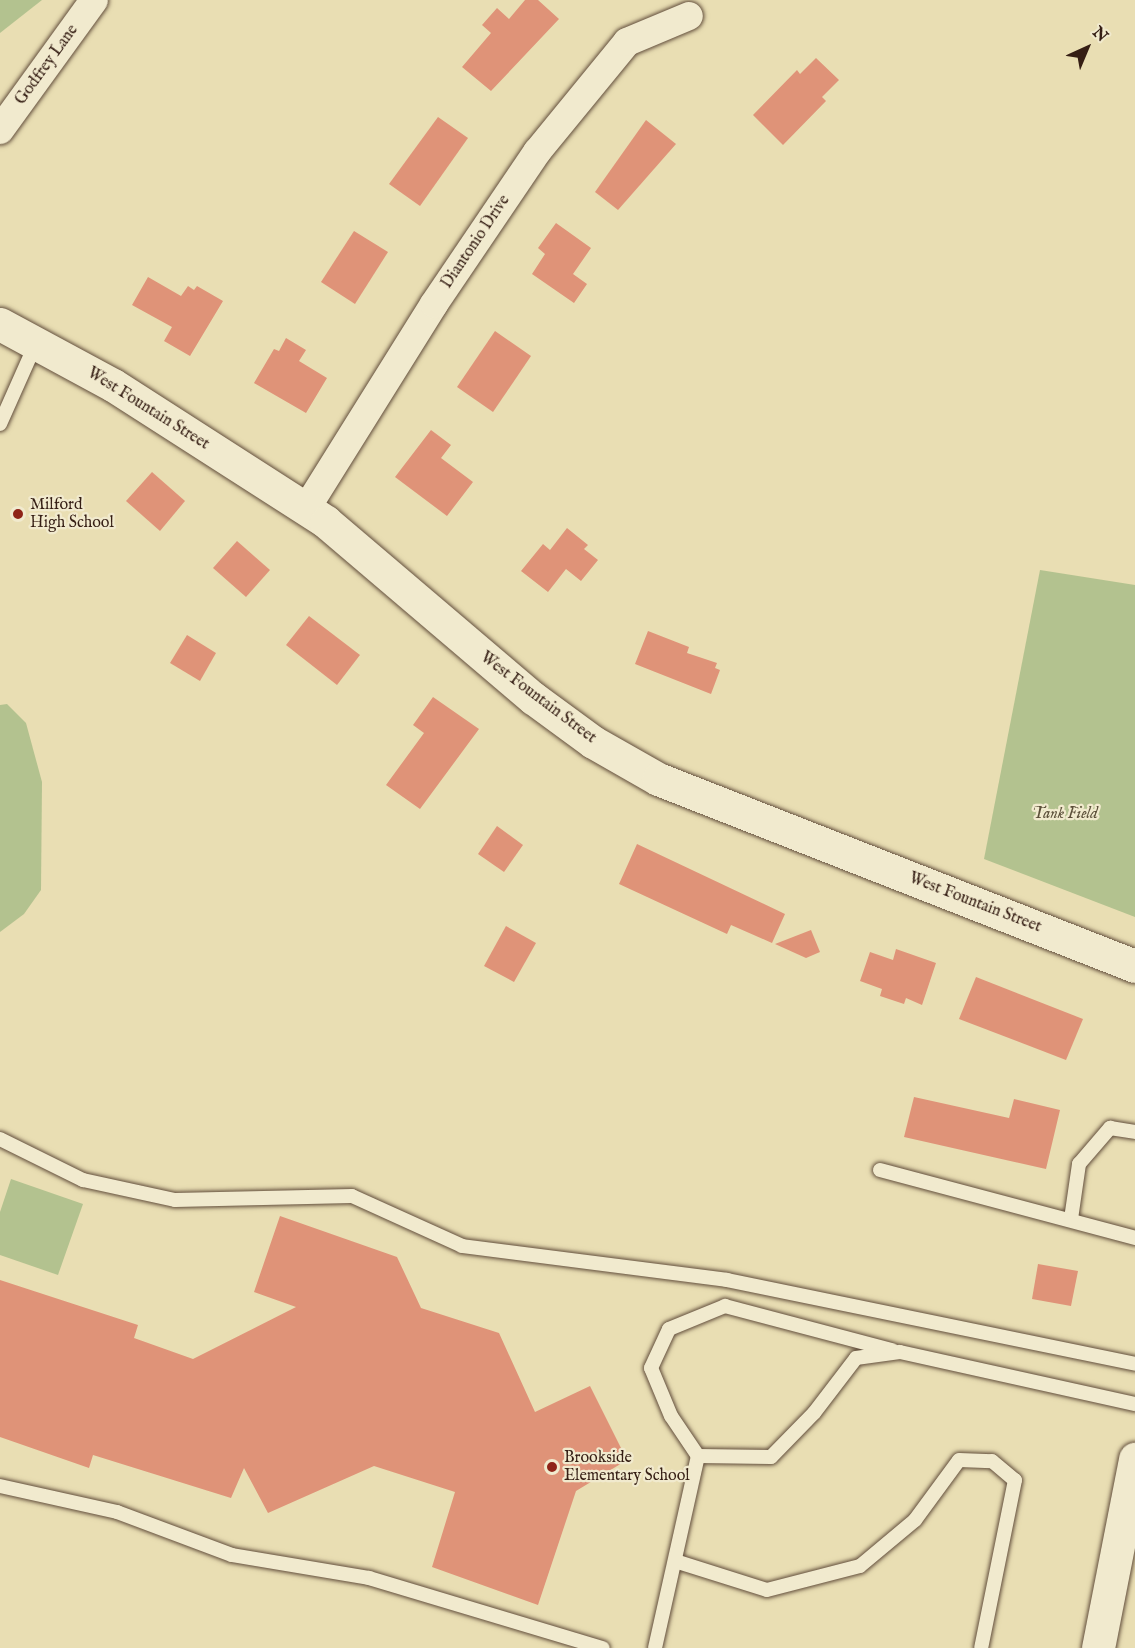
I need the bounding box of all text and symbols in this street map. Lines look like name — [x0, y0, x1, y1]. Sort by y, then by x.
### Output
north arrow — [1057, 18, 1117, 78]
street label: Godfrey Lane — [11, 21, 83, 109]
text: N — [1088, 23, 1111, 47]
street label: Diantonio Drive — [438, 192, 514, 292]
street label: West Fountain Street — [83, 364, 213, 454]
place label: Milford High School — [30, 495, 114, 533]
marker: Milford High School — [11, 507, 25, 521]
street label: West Fountain Street — [476, 648, 600, 748]
park label: Tank Field — [1032, 804, 1098, 824]
street label: West Fountain Street — [906, 869, 1044, 937]
place label: Brookside Elementary School — [564, 1448, 690, 1486]
marker: Brookside Elementary School — [545, 1460, 559, 1474]

